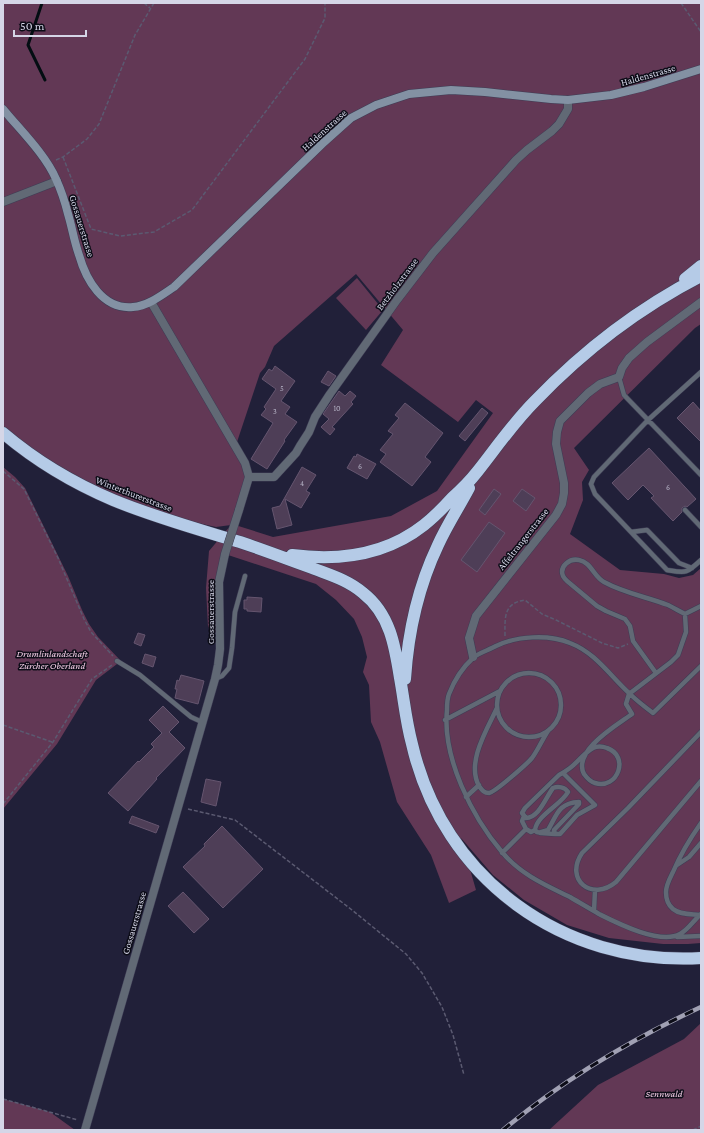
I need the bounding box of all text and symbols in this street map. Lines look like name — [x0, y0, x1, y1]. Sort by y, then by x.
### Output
scale bar — [14, 12, 86, 38]
text: 50 m — [20, 19, 45, 33]
street label: Haldenstrasse — [619, 62, 677, 88]
street label: Haldenstrasse — [299, 107, 349, 153]
street label: Gossauerstrasse — [67, 194, 97, 259]
street label: Betzholzstrasse — [374, 255, 420, 312]
house number: 5 — [280, 384, 284, 393]
house number: 10 — [333, 404, 341, 413]
house number: 3 — [273, 407, 277, 416]
house number: 6 — [358, 462, 362, 471]
street label: Winterthurerstrasse — [94, 474, 174, 514]
house number: 4 — [300, 479, 304, 488]
house number: 6 — [666, 483, 670, 492]
street label: Affeltrangerstrasse — [495, 505, 551, 572]
street label: Gossauerstrasse — [205, 579, 216, 644]
park label: Drumlinlandschaft Zürcher Oberland — [16, 648, 89, 671]
street label: Gossauerstrasse — [120, 890, 148, 955]
park label: Sennwald — [646, 1088, 683, 1099]

